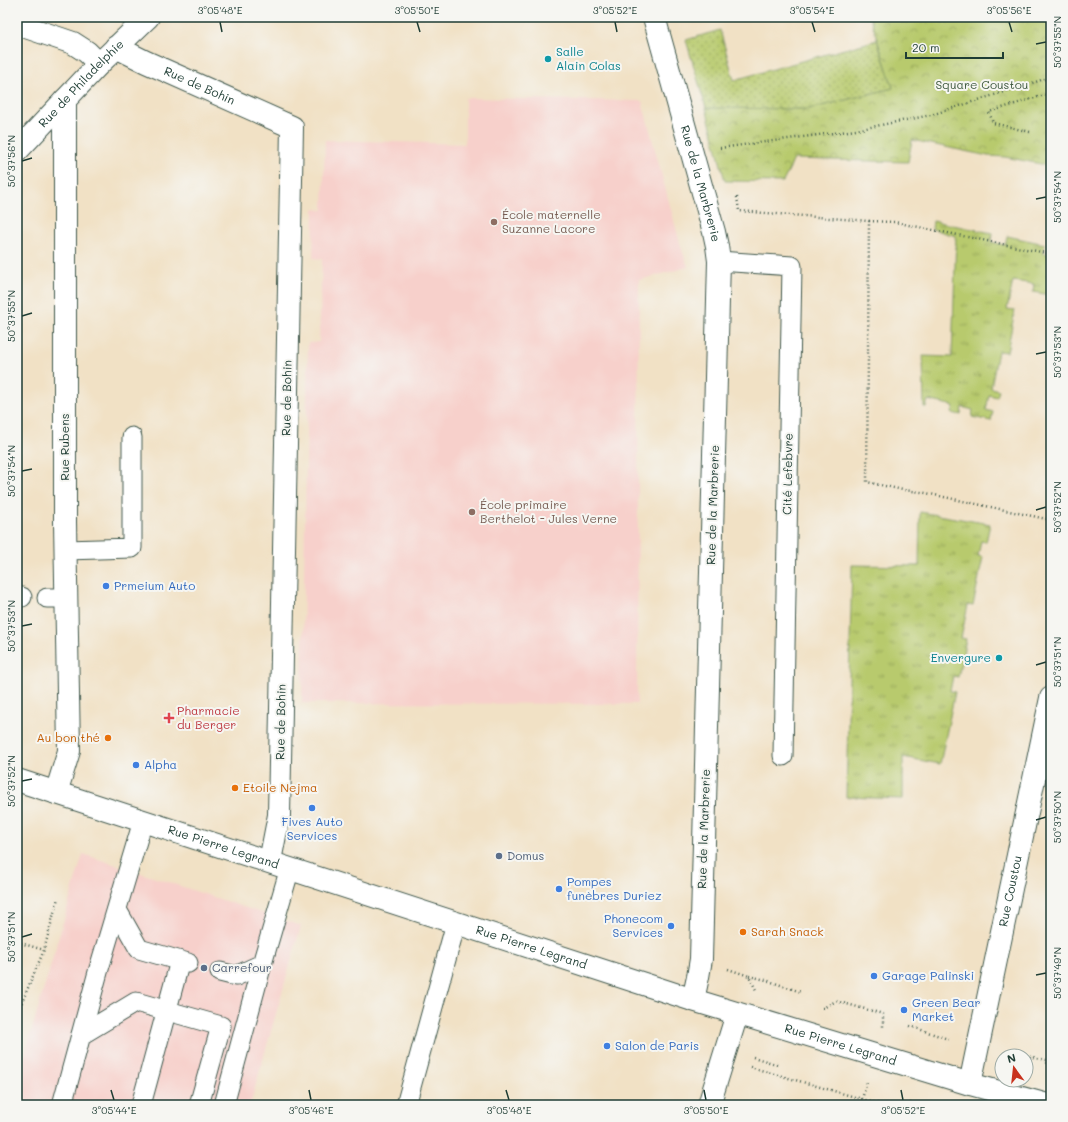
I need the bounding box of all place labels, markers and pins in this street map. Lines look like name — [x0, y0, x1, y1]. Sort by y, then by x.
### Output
place label: Salle Alain Colas — [556, 43, 621, 73]
marker: Salle Alain Colas — [543, 54, 553, 64]
place label: École maternelle Suzanne Lacore — [502, 206, 601, 236]
marker: École maternelle Suzanne Lacore — [489, 217, 499, 227]
place label: École primaire Berthelot - Jules Verne — [480, 496, 617, 526]
marker: École primaire Berthelot - Jules Verne — [467, 507, 477, 517]
place label: Prmeium Auto — [114, 577, 195, 593]
marker: Prmeium Auto — [101, 581, 111, 591]
place label: Envergure — [931, 649, 991, 665]
marker: Envergure — [994, 653, 1004, 663]
place label: Pharmacie du Berger — [177, 702, 240, 732]
marker: Pharmacie du Berger — [164, 713, 174, 723]
place label: Au bon thé — [37, 729, 100, 745]
marker: Au bon thé — [103, 733, 113, 743]
place label: Alpha — [144, 756, 177, 772]
marker: Alpha — [131, 760, 141, 770]
place label: Etoile Nejma — [243, 779, 318, 795]
marker: Etoile Nejma — [230, 783, 240, 793]
marker: Fives Auto Services — [307, 803, 317, 813]
place label: Fives Auto Services — [281, 813, 343, 843]
place label: Domus — [507, 847, 544, 863]
marker: Domus — [494, 851, 504, 861]
place label: Pompes funèbres Duriez — [567, 873, 662, 903]
marker: Pompes funèbres Duriez — [554, 884, 564, 894]
place label: Phonecom Services — [604, 910, 663, 940]
marker: Phonecom Services — [666, 921, 676, 931]
place label: Sarah Snack — [751, 923, 824, 939]
marker: Sarah Snack — [738, 927, 748, 937]
place label: Carrefour — [212, 959, 272, 975]
marker: Carrefour — [199, 963, 209, 973]
place label: Garage Palinski — [882, 967, 974, 983]
marker: Garage Palinski — [869, 971, 879, 981]
place label: Green Bear Market — [912, 994, 981, 1024]
marker: Green Bear Market — [899, 1005, 909, 1015]
place label: Salon de Paris — [615, 1037, 699, 1053]
marker: Salon de Paris — [602, 1041, 612, 1051]

